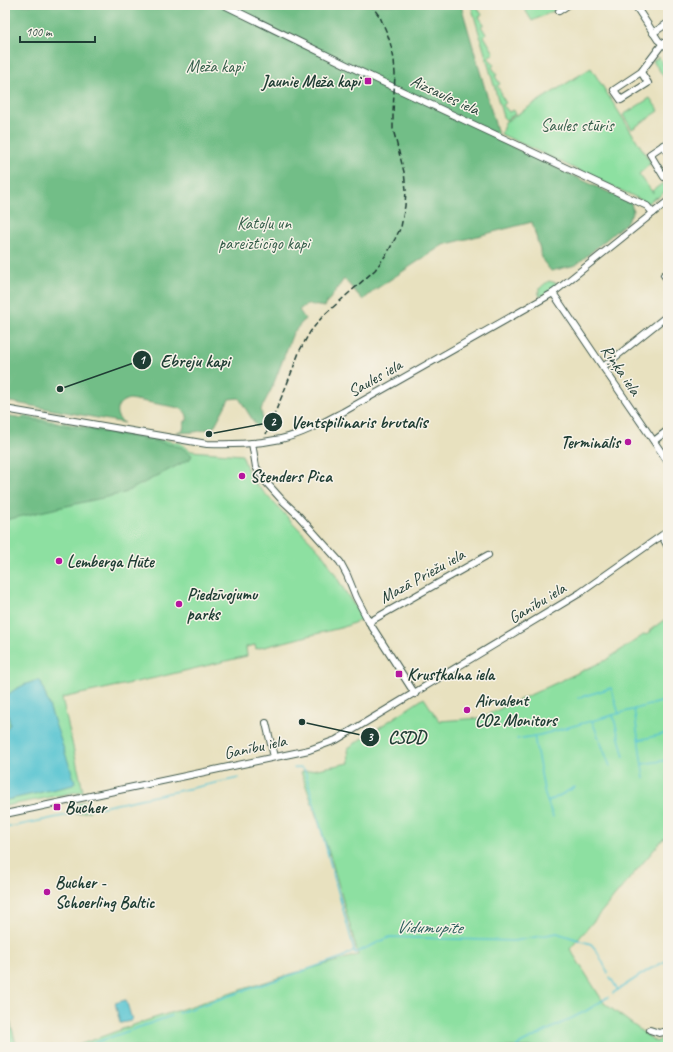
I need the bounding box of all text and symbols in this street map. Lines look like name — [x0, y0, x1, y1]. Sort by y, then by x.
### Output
scale bar — [20, 18, 95, 44]
text: 100 m — [26, 24, 53, 40]
park label: Meža kapi — [186, 56, 246, 77]
street label: Aizsaules iela — [407, 70, 484, 121]
place label: Jaunie Meža kapi — [261, 71, 363, 92]
marker: Jaunie Meža kapi — [363, 76, 373, 86]
park label: Saules stūris — [540, 115, 615, 136]
park label: Katoļu un pareizticīgo kapi — [219, 213, 312, 254]
street label: Riņķa iela — [596, 341, 646, 401]
callout: Ebreju kapi — [132, 345, 238, 375]
text: Ebreju kapi — [160, 350, 232, 372]
text: 1 — [139, 352, 146, 368]
street label: Saules iela — [344, 353, 407, 402]
callout: Ventspilinaris brutalis — [263, 407, 435, 437]
text: Ventspilinaris brutalis — [291, 411, 429, 433]
text: 2 — [270, 414, 277, 430]
place label: Terminālis — [561, 432, 622, 453]
marker: Terminālis — [623, 437, 633, 447]
place label: Stenders Pica — [250, 466, 333, 487]
marker: Stenders Pica — [237, 471, 247, 481]
street label: Mazā Priežu iela — [376, 543, 470, 608]
place label: Lemberga Hūte — [67, 551, 156, 572]
marker: Lemberga Hūte — [54, 556, 64, 566]
street label: Ganību iela — [505, 577, 571, 628]
place label: Piedzīvojumu parks — [187, 584, 259, 625]
marker: Piedzīvojumu parks — [174, 599, 184, 609]
place label: Krustkalna iela — [407, 664, 496, 685]
marker: Krustkalna iela — [394, 669, 404, 679]
place label: Airvalent CO2 Monitors — [475, 690, 559, 731]
marker: Airvalent CO2 Monitors — [462, 705, 472, 715]
callout: CSDD — [360, 722, 434, 752]
text: CSDD — [388, 726, 428, 748]
text: 3 — [367, 729, 374, 745]
street label: Ganību iela — [222, 730, 290, 764]
place label: Bucher — [65, 797, 108, 818]
marker: Bucher — [52, 802, 62, 812]
place label: Bucher - Schoerling Baltic — [55, 872, 155, 913]
marker: Bucher - Schoerling Baltic — [42, 887, 52, 897]
water label: Vidumupīte — [396, 915, 465, 939]

